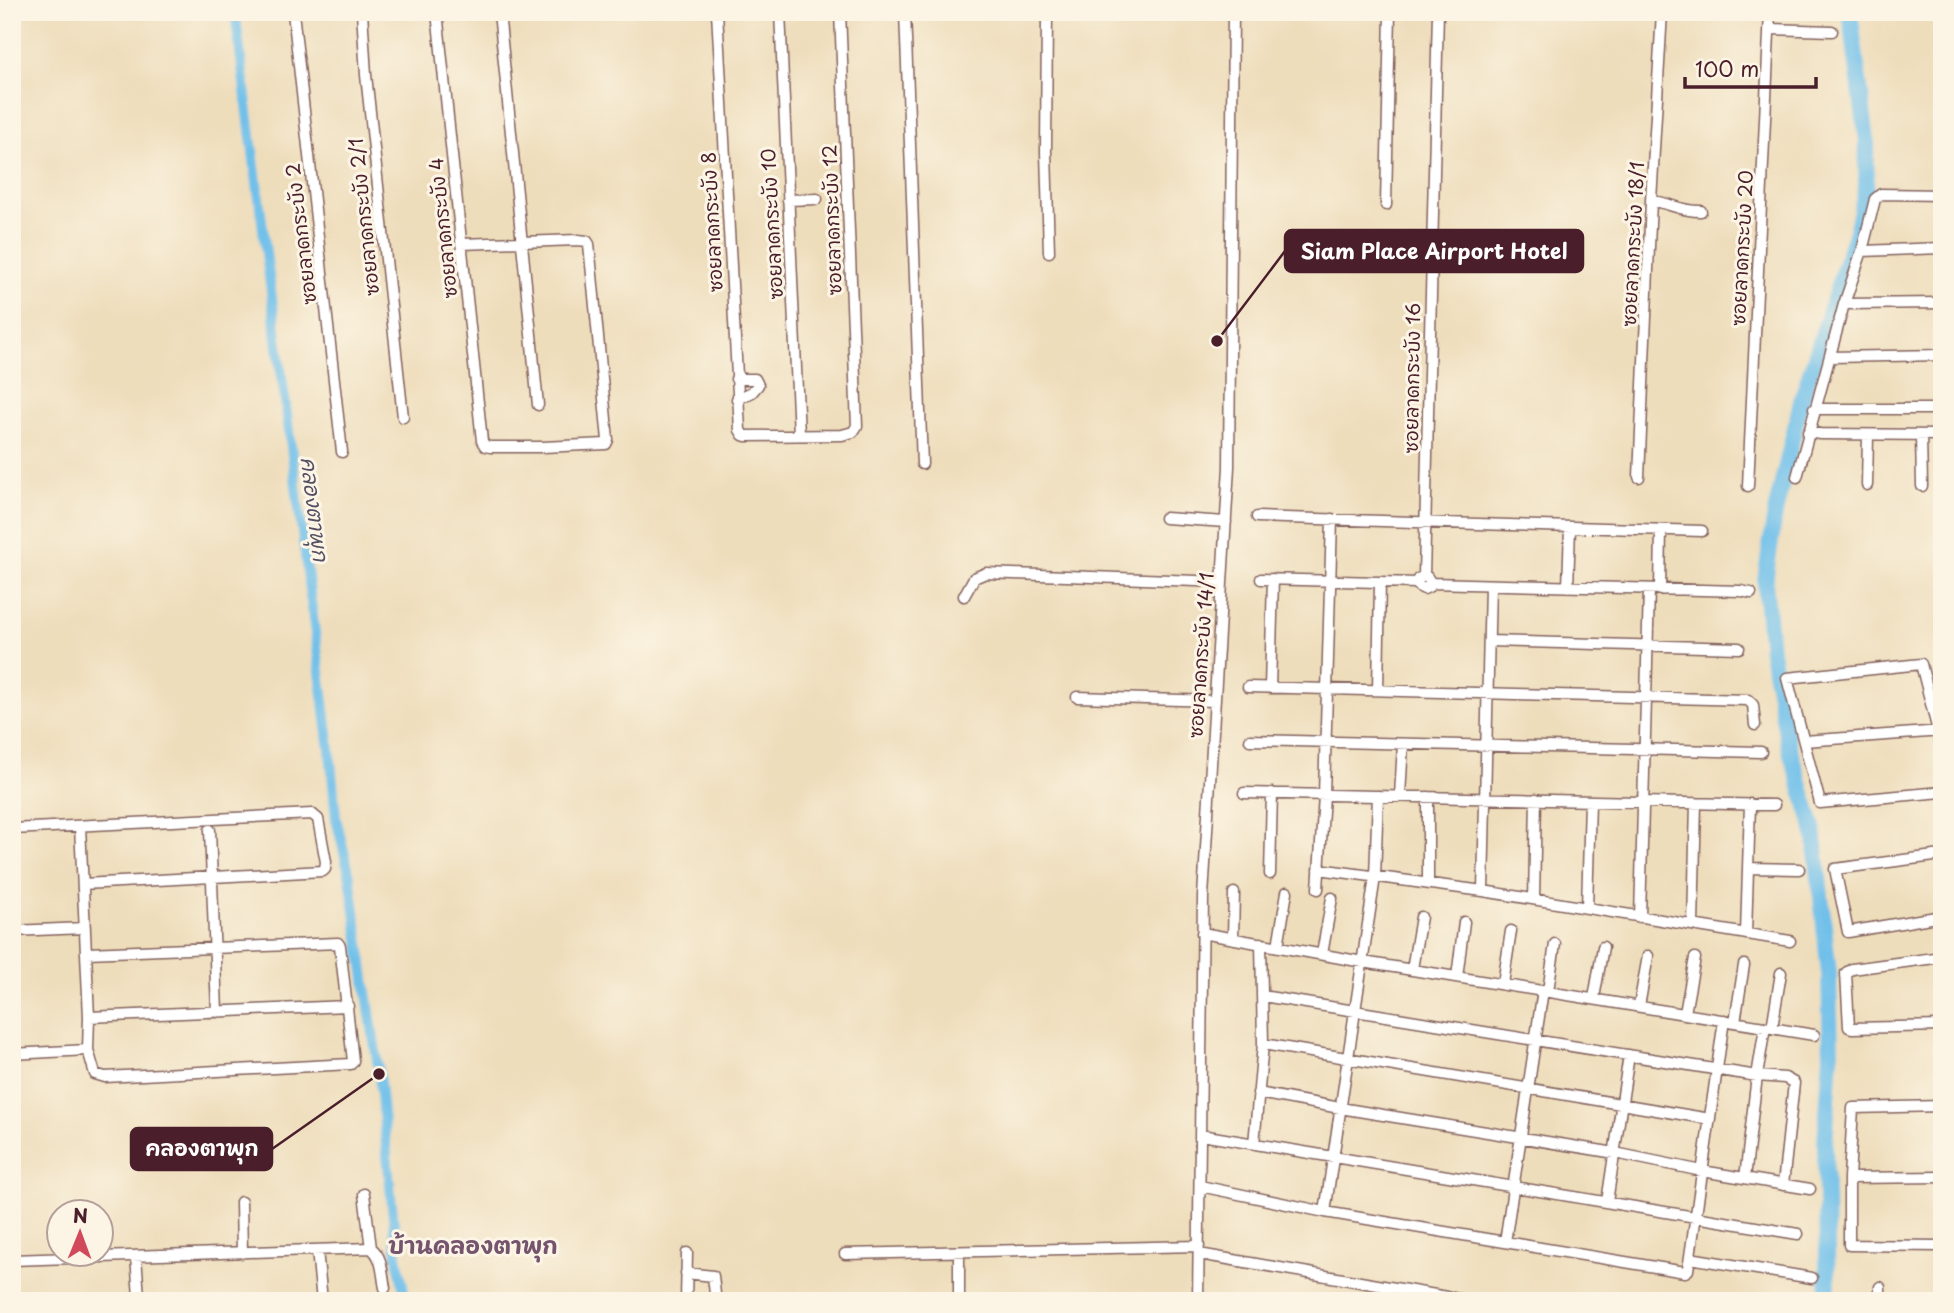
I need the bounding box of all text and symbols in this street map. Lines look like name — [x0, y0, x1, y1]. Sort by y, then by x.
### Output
scale bar — [1685, 46, 1816, 90]
text: 100 m — [1695, 52, 1759, 84]
street label: ซอยลาดกระบัง 2/1 — [341, 137, 385, 297]
street label: ซอยลาดกระบัง 12 — [814, 144, 848, 296]
street label: ซอยลาดกระบัง 10 — [753, 148, 789, 300]
street label: ซอยลาดกระบัง 8 — [693, 151, 729, 293]
street label: ซอยลาดกระบัง 4 — [421, 156, 463, 300]
street label: ซอยลาดกระบัง 18/1 — [1614, 161, 1650, 327]
street label: ซอยลาดกระบัง 2 — [277, 162, 323, 306]
street label: ซอยลาดกระบัง 20 — [1723, 169, 1759, 327]
callout: Siam Place Airport Hotel — [1285, 230, 1583, 272]
text: Siam Place Airport Hotel — [1301, 234, 1567, 266]
street label: ซอยลาดกระบัง 16 — [1396, 302, 1426, 454]
water label: คลองตาพุก — [292, 455, 338, 565]
street label: ซอยลาดกระบัง 14/1 — [1180, 571, 1220, 739]
callout: คลองตาพุก — [131, 1128, 272, 1170]
text: คลองตาพุก — [146, 1131, 258, 1165]
north arrow — [46, 1198, 116, 1268]
text: N — [73, 1201, 88, 1229]
district label: บ้านคลองตาพุก — [388, 1227, 558, 1263]

